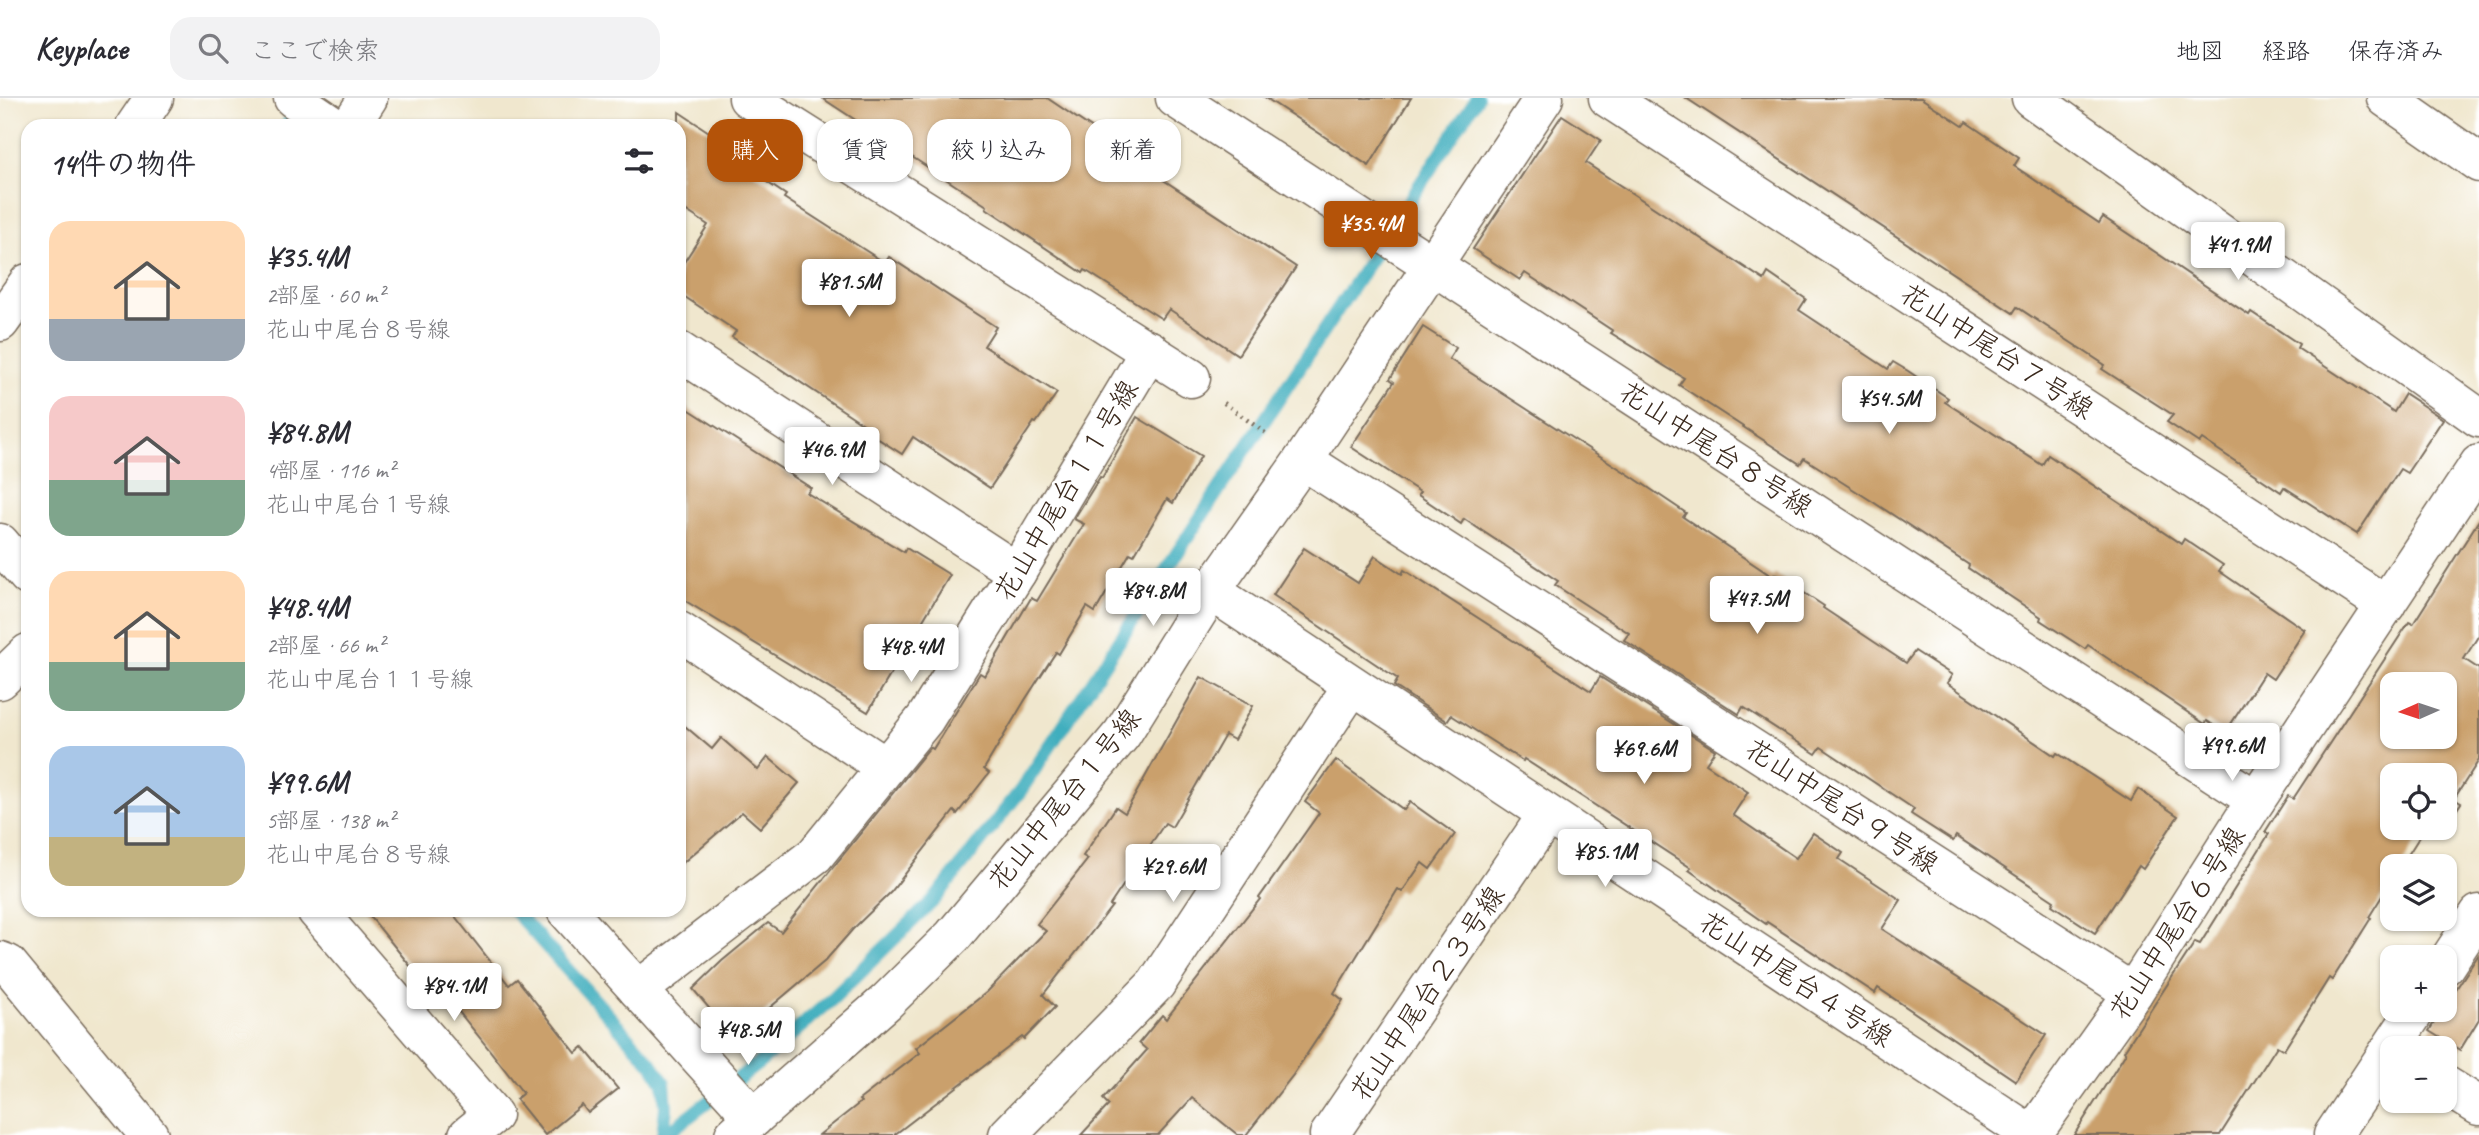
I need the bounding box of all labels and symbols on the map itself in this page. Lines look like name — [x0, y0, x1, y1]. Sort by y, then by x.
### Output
pin: ¥35.4M — [1314, 202, 1428, 261]
pin: ¥41.9M — [2181, 222, 2295, 282]
pin: ¥81.5M — [792, 260, 906, 319]
street label: 花山中尾台７号線 — [1894, 275, 2100, 427]
street label: 花山中尾台１１号線 — [986, 373, 1146, 607]
street label: 花山中尾台８号線 — [1613, 373, 1819, 525]
pin: ¥54.5M — [1832, 376, 1946, 436]
pin: ¥46.9M — [775, 428, 889, 487]
pin: ¥84.8M — [1096, 568, 1210, 628]
pin: ¥47.5M — [1700, 576, 1814, 636]
pin: ¥48.4M — [854, 624, 968, 684]
north arrow — [2380, 672, 2457, 749]
street label: 花山中尾台１号線 — [980, 701, 1148, 897]
pin: ¥99.6M — [2175, 724, 2289, 783]
pin: ¥69.6M — [1587, 726, 1701, 786]
street label: 花山中尾台９号線 — [1739, 730, 1945, 882]
street label: 花山中尾台６号線 — [2101, 820, 2253, 1026]
pin: ¥85.1M — [1548, 830, 1662, 889]
pin: ¥29.6M — [1116, 844, 1230, 904]
street label: 花山中尾台２３号線 — [1342, 879, 1512, 1107]
street label: 花山中尾台４号線 — [1693, 903, 1899, 1055]
pin: ¥84.1M — [397, 964, 511, 1023]
pin: ¥48.5M — [691, 1007, 805, 1067]

